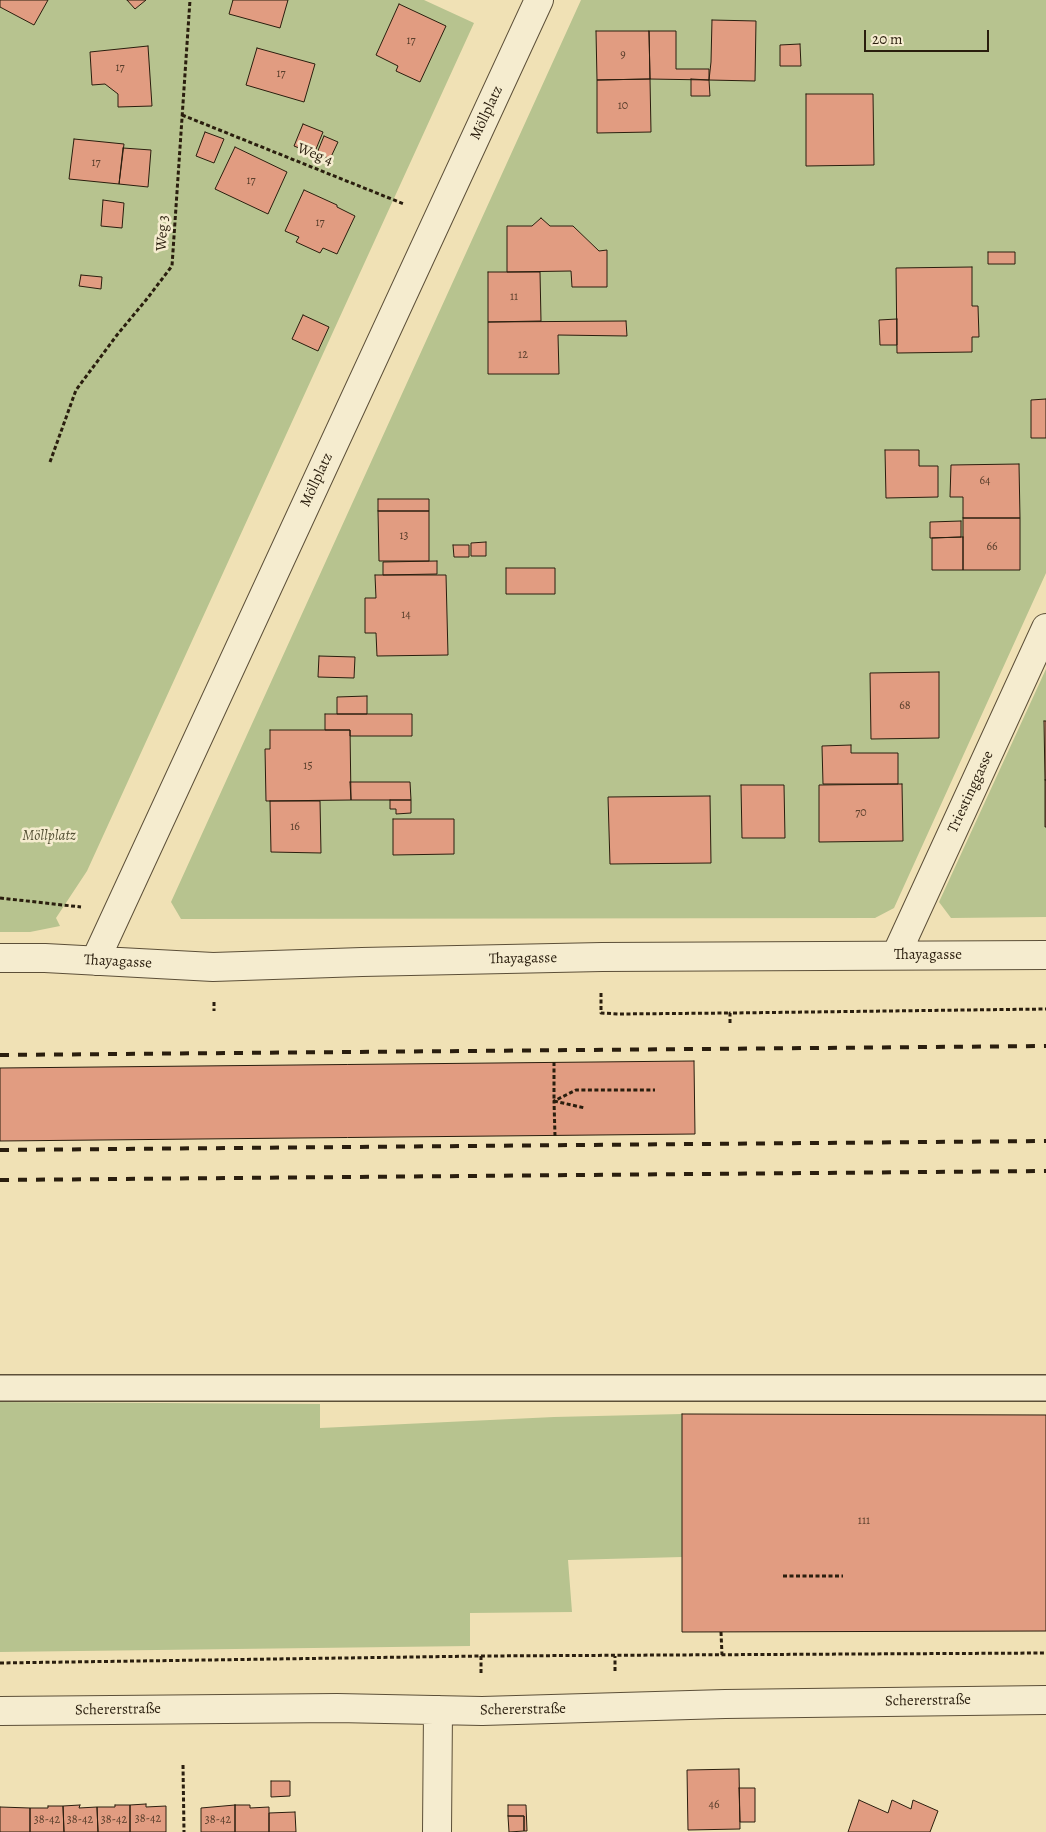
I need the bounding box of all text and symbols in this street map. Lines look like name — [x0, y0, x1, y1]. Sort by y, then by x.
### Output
scale bar — [866, 20, 991, 52]
text: 20 m — [872, 29, 903, 49]
house number: 17 — [406, 34, 416, 48]
house number: 9 — [620, 48, 626, 62]
house number: 17 — [115, 61, 125, 75]
house number: 17 — [276, 67, 286, 81]
street label: Möllplatz — [467, 83, 507, 143]
house number: 10 — [618, 99, 628, 113]
street label: Weg 4 — [295, 140, 335, 170]
house number: 17 — [91, 156, 101, 170]
house number: 17 — [246, 174, 256, 188]
street label: Weg 3 — [153, 214, 173, 252]
house number: 17 — [315, 216, 325, 230]
house number: 11 — [510, 290, 518, 304]
house number: 12 — [518, 348, 528, 362]
street label: Möllplatz — [297, 450, 337, 510]
house number: 64 — [980, 474, 990, 488]
house number: 13 — [399, 529, 409, 543]
house number: 66 — [986, 540, 998, 554]
house number: 14 — [401, 608, 411, 622]
house number: 68 — [899, 699, 911, 713]
street label: Triestinggasse — [944, 748, 998, 836]
house number: 15 — [303, 759, 313, 773]
house number: 70 — [855, 806, 867, 820]
house number: 16 — [290, 820, 300, 834]
park label: Möllplatz — [22, 827, 76, 845]
street label: Thayagasse — [894, 946, 962, 964]
street label: Thayagasse — [489, 949, 557, 969]
street label: Thayagasse — [84, 951, 152, 973]
house number: 111 — [858, 1514, 870, 1528]
street label: Schererstraße — [885, 1691, 971, 1711]
street label: Schererstraße — [75, 1700, 161, 1720]
street label: Schererstraße — [480, 1700, 566, 1720]
house number: 46 — [709, 1798, 719, 1812]
house number: 38-42 — [135, 1812, 161, 1826]
house number: 38-42 — [34, 1813, 60, 1827]
house number: 38-42 — [67, 1813, 93, 1827]
house number: 38-42 — [101, 1813, 127, 1827]
house number: 38-42 — [205, 1813, 231, 1827]

